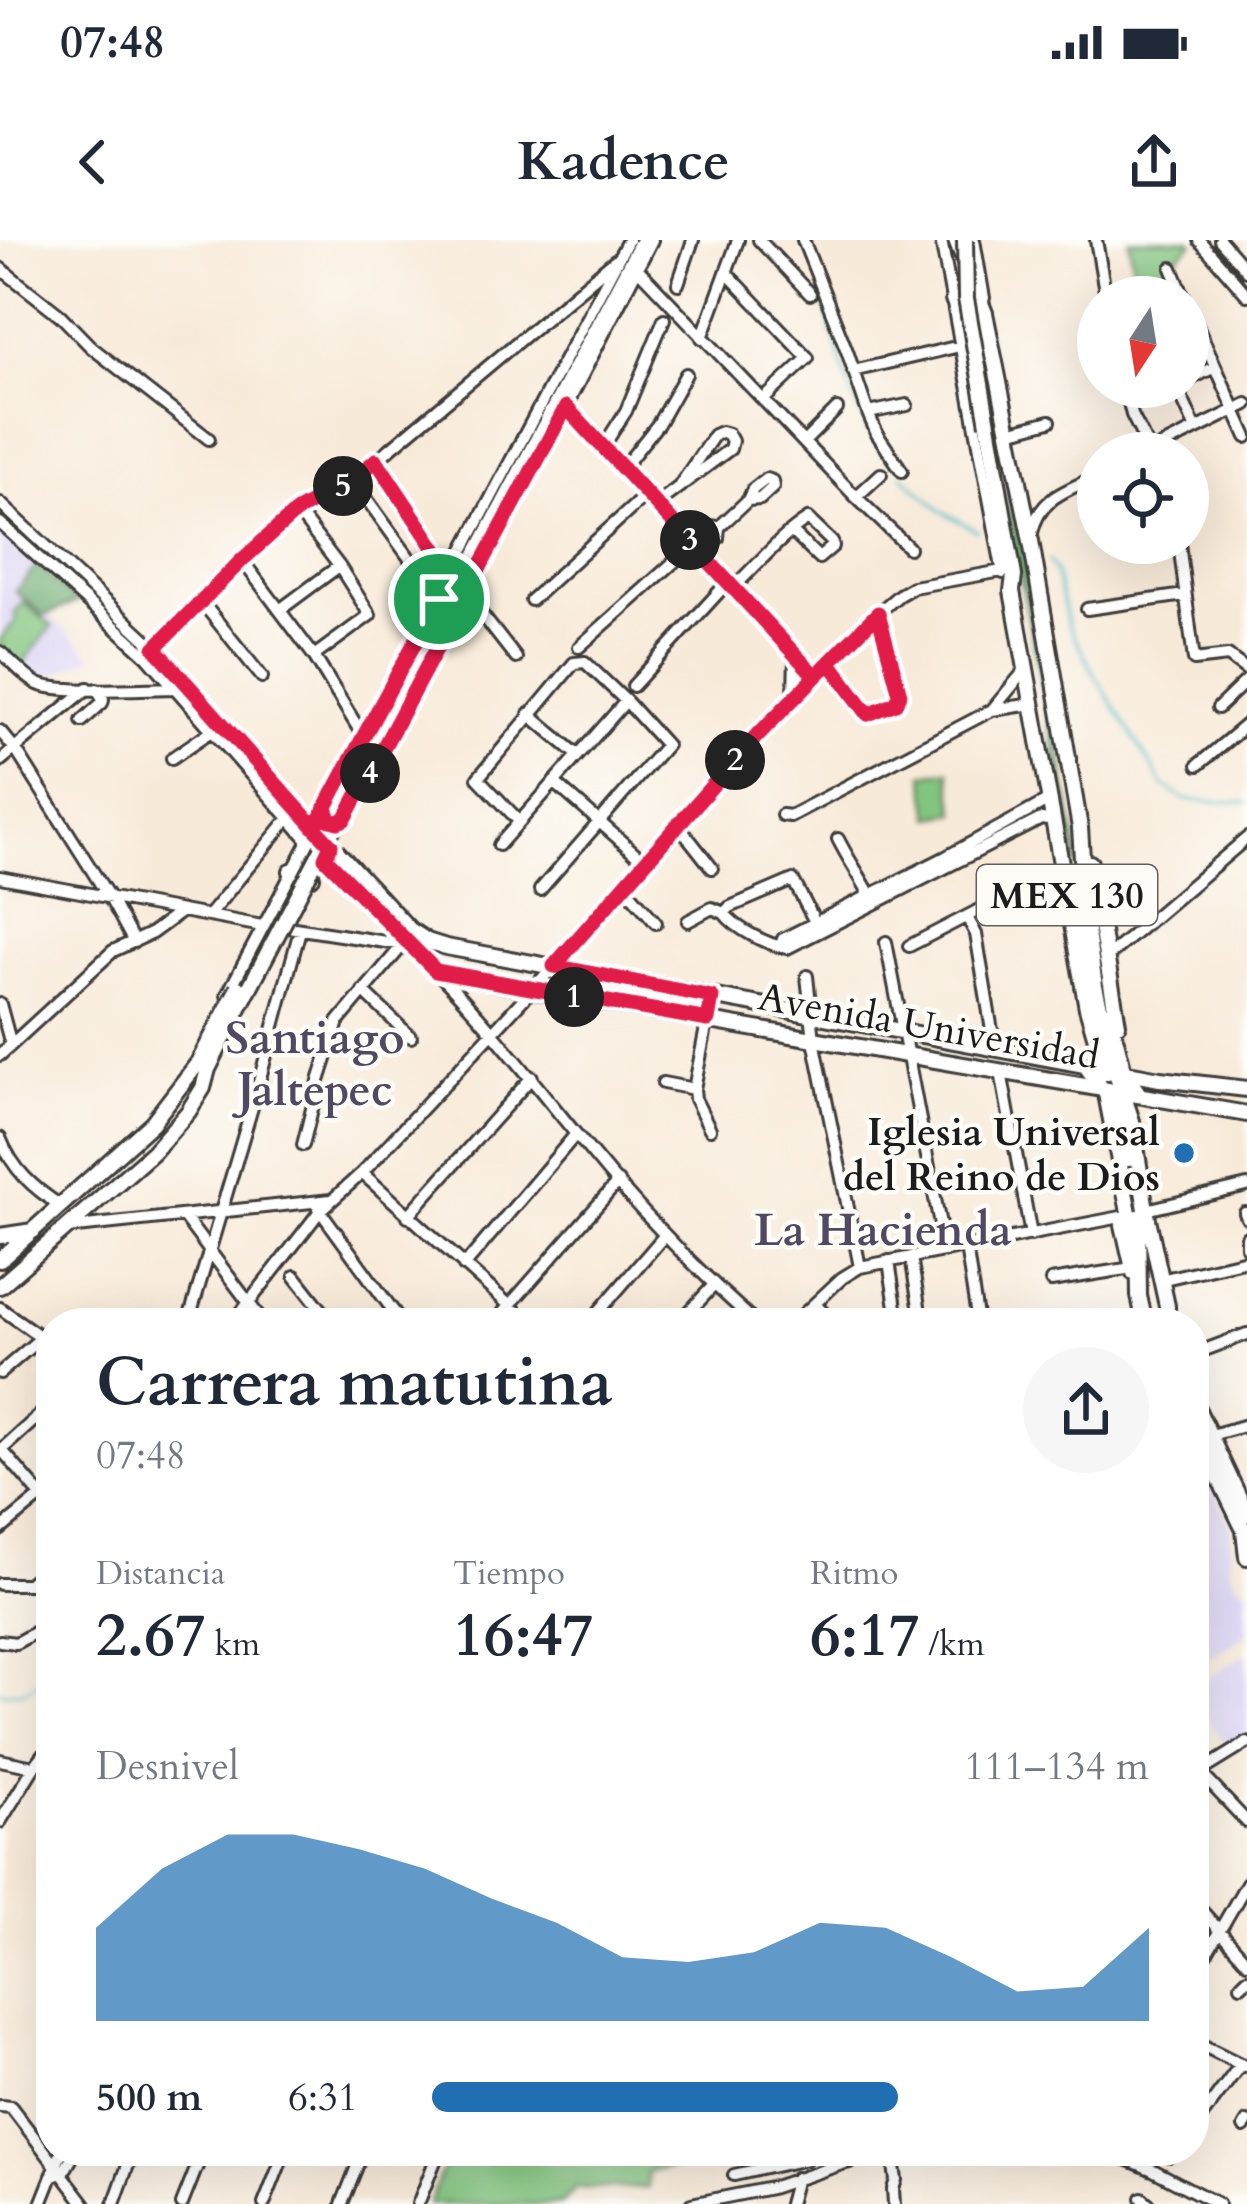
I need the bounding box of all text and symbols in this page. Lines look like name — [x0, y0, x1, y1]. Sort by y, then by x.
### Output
text: 07:48 — [60, 12, 165, 73]
text: Kadence — [517, 126, 730, 199]
icon: back — [60, 129, 126, 195]
icon: share — [1121, 129, 1187, 195]
north arrow — [1077, 276, 1209, 408]
map controls — [1077, 276, 1209, 564]
button: locate — [1077, 432, 1209, 564]
pin: 5 — [313, 456, 373, 516]
text: 5 — [335, 463, 351, 508]
pin: 3 — [660, 510, 720, 570]
text: 3 — [682, 517, 698, 562]
pin — [388, 548, 490, 650]
icon: arrive — [406, 566, 472, 632]
pin: 2 — [705, 730, 765, 790]
text: 2 — [727, 737, 743, 782]
pin: 4 — [340, 743, 400, 803]
text: 4 — [362, 750, 378, 795]
road number: MEX 130 — [977, 865, 1157, 925]
pin: 1 — [544, 967, 604, 1027]
street label: Avenida Universidad — [754, 970, 1104, 1083]
text: 1 — [566, 974, 582, 1019]
district label: Santiago Jaltepec — [225, 1008, 405, 1121]
place label: Iglesia Universal del Reino de Dios — [843, 1106, 1160, 1204]
marker: Iglesia Universal del Reino de Dios — [1171, 1140, 1197, 1166]
district label: La Hacienda — [754, 1200, 1012, 1261]
text: Carrera matutina — [96, 1339, 613, 1428]
button: share — [1023, 1347, 1149, 1473]
text: 07:48 — [96, 1429, 186, 1482]
text: Distancia — [96, 1551, 225, 1596]
text: Tiempo — [453, 1551, 565, 1596]
text: Ritmo — [810, 1551, 898, 1596]
text: 2.67 — [96, 1596, 206, 1677]
text: 16:47 — [453, 1596, 593, 1677]
text: 6:17 — [810, 1596, 920, 1677]
text: km — [206, 1622, 260, 1667]
text: /km — [920, 1622, 985, 1667]
text: Desnivel — [96, 1740, 239, 1793]
text: 111–134 m — [964, 1740, 1149, 1793]
text: 500 m — [96, 2071, 202, 2124]
text: 6:31 — [288, 2071, 358, 2124]

